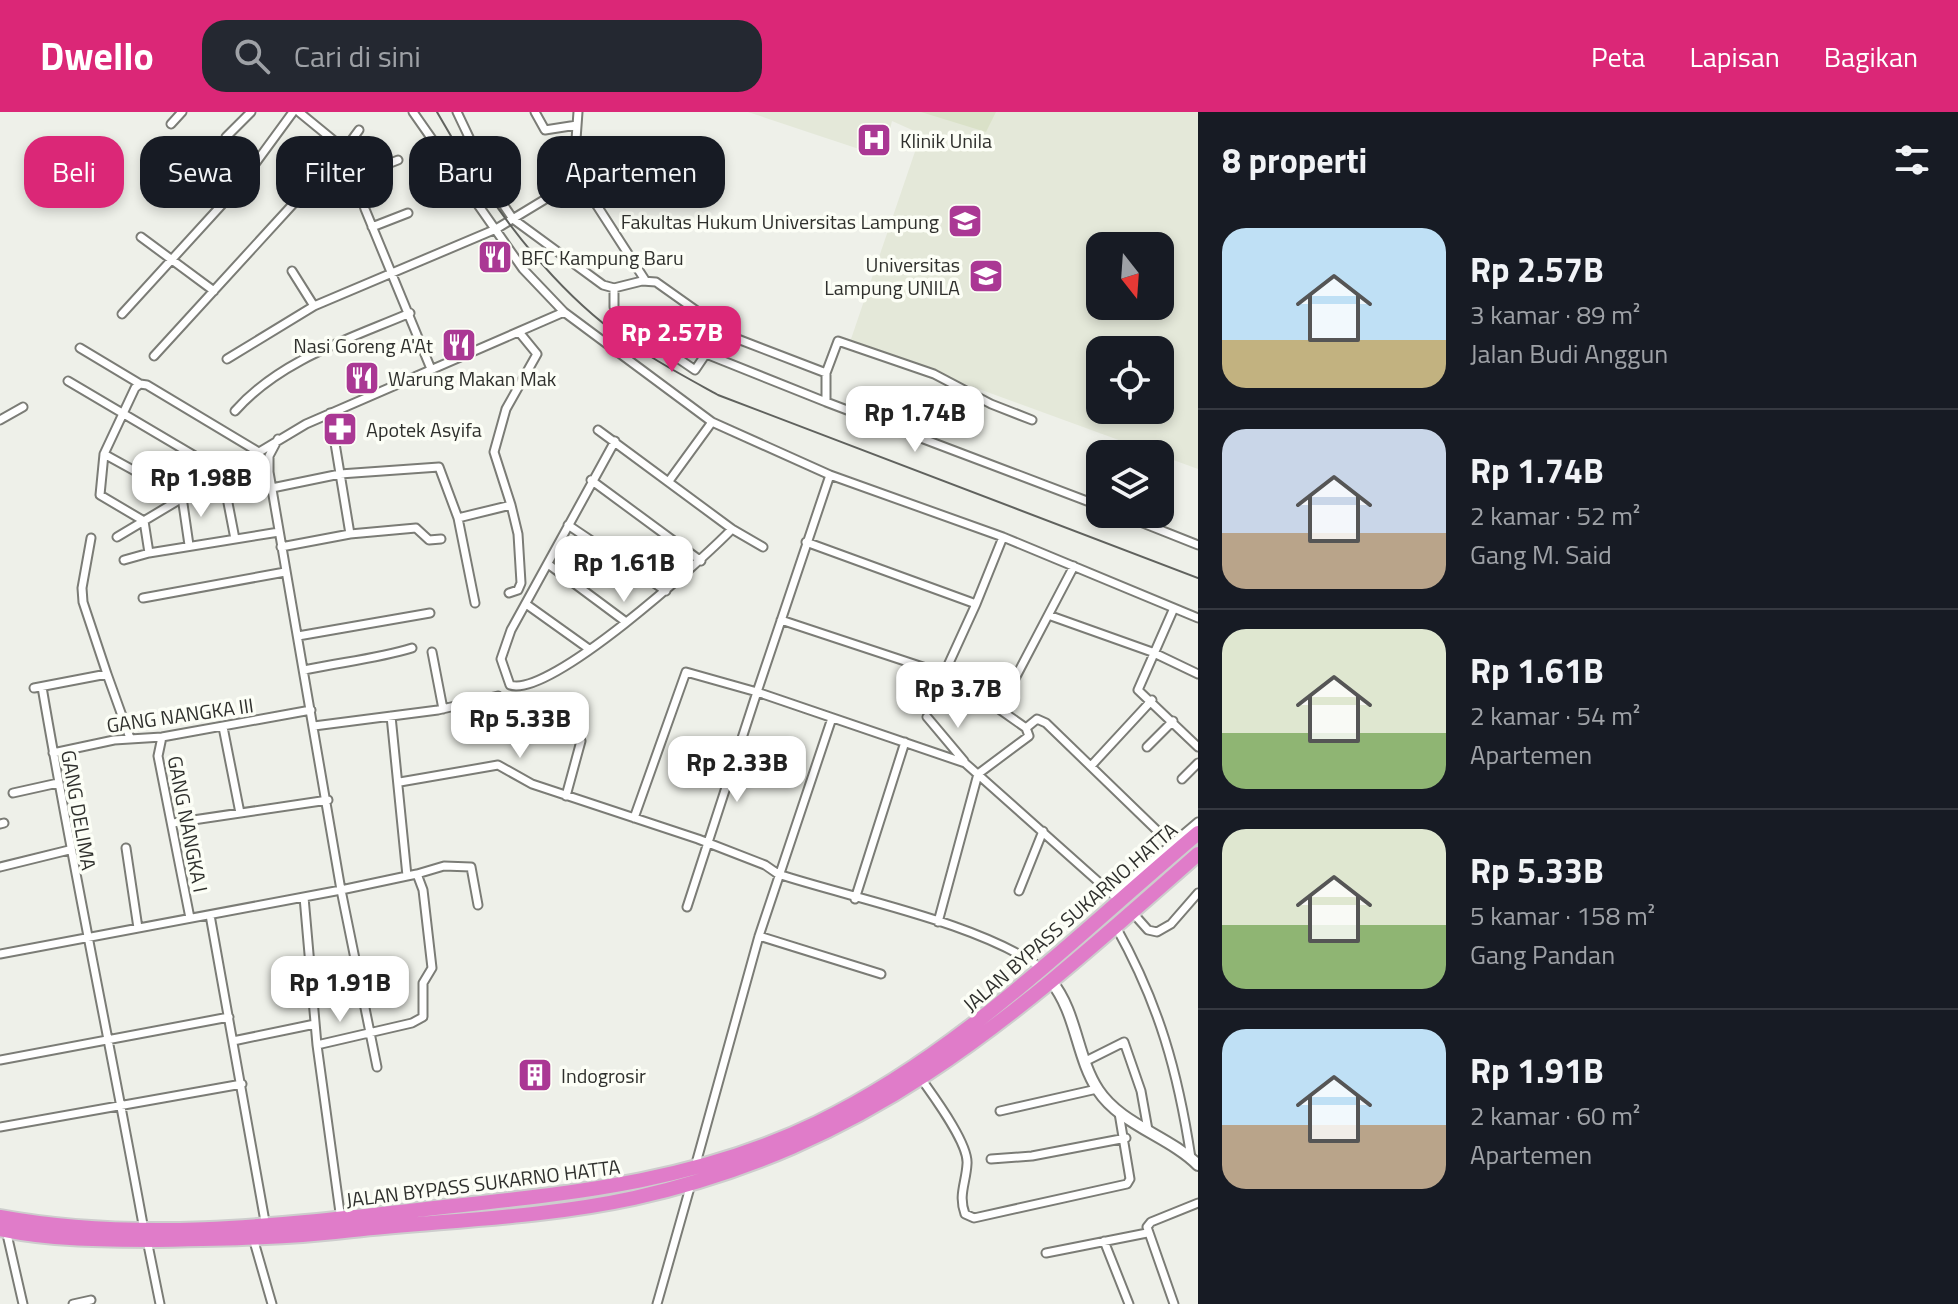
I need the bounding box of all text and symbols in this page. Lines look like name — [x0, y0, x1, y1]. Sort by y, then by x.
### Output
search box — [202, 20, 762, 92]
text: Dwello — [40, 27, 154, 85]
text: Cari di sini — [294, 33, 421, 79]
icon: search — [230, 34, 274, 78]
text: Peta — [1591, 35, 1645, 78]
text: Lapisan — [1689, 35, 1780, 78]
text: Bagikan — [1824, 35, 1918, 78]
hospital icon: Klinik Unila — [855, 121, 893, 159]
place label: Klinik Unila — [900, 125, 992, 156]
text: 8 properti — [1222, 134, 1367, 186]
chip: Beli — [24, 136, 124, 208]
chip: Sewa — [140, 136, 260, 208]
chip: Filter — [276, 136, 393, 208]
chip: Baru — [409, 136, 521, 208]
chip: Apartemen — [537, 136, 725, 208]
icon: filters — [1890, 138, 1934, 182]
school or university icon: Fakultas Hukum Universitas Lampung — [946, 202, 984, 240]
place label: Fakultas Hukum Universitas Lampung — [621, 206, 939, 237]
north arrow — [1086, 232, 1174, 320]
map controls — [1086, 232, 1174, 528]
restaurant icon: BFC Kampung Baru — [476, 238, 514, 276]
place label: BFC Kampung Baru — [521, 242, 684, 273]
text: Rp 2.57B — [1470, 243, 1604, 295]
place label: Universitas Lampung UNILA — [824, 249, 960, 303]
school or university icon: Universitas Lampung UNILA — [967, 257, 1005, 295]
icon: home — [1286, 260, 1382, 356]
text: 3 kamar · 89 m² — [1470, 295, 1640, 334]
pin: Rp 2.57B — [589, 306, 755, 374]
text: Rp 2.57B — [621, 312, 723, 351]
restaurant icon: Nasi Goreng A'At — [440, 326, 478, 364]
place label: Nasi Goreng A'At — [293, 330, 433, 361]
text: Jalan Budi Anggun — [1470, 334, 1668, 373]
button: locate — [1086, 336, 1174, 424]
restaurant icon: Warung Makan Mak — [343, 359, 381, 397]
place label: Warung Makan Mak — [388, 363, 557, 394]
pin: Rp 1.74B — [832, 386, 998, 454]
text: Rp 1.74B — [864, 392, 966, 431]
pharmacy icon: Apotek Asyifa — [321, 410, 359, 448]
place label: Apotek Asyifa — [366, 414, 482, 445]
button: layers — [1086, 440, 1174, 528]
text: Rp 1.74B — [1470, 444, 1604, 496]
pin: Rp 1.98B — [118, 451, 284, 519]
text: Rp 1.98B — [150, 457, 252, 496]
icon: home — [1286, 461, 1382, 557]
text: 2 kamar · 52 m² — [1470, 496, 1640, 535]
text: Gang M. Said — [1470, 535, 1612, 574]
pin: Rp 1.61B — [541, 536, 707, 604]
text: Rp 1.61B — [573, 542, 675, 581]
text: Rp 1.61B — [1470, 644, 1604, 696]
icon: home — [1286, 661, 1382, 757]
pin: Rp 3.7B — [884, 662, 1032, 730]
text: Rp 3.7B — [914, 668, 1002, 707]
street label: GANG NANGKA III — [104, 689, 256, 741]
pin: Rp 5.33B — [437, 692, 603, 760]
text: 2 kamar · 54 m² — [1470, 696, 1640, 735]
text: Rp 5.33B — [469, 698, 571, 737]
text: Apartemen — [1470, 735, 1592, 774]
pin: Rp 2.33B — [654, 736, 820, 804]
text: Rp 2.33B — [686, 742, 788, 781]
street label: GANG DELIMA — [53, 747, 105, 873]
street label: GANG NANGKA I — [160, 753, 216, 895]
street label: JALAN BYPASS SUKARNO HATTA — [956, 815, 1184, 1019]
text: Rp 5.33B — [1470, 844, 1604, 896]
icon: home — [1286, 861, 1382, 957]
text: 5 kamar · 158 m² — [1470, 896, 1655, 935]
text: Gang Pandan — [1470, 935, 1615, 974]
pin: Rp 1.91B — [257, 956, 423, 1024]
text: Rp 1.91B — [289, 962, 391, 1001]
text: Rp 1.91B — [1470, 1044, 1604, 1096]
building icon: Indogrosir — [516, 1056, 554, 1094]
place label: Indogrosir — [561, 1060, 646, 1091]
icon: home — [1286, 1061, 1382, 1157]
text: 2 kamar · 60 m² — [1470, 1096, 1640, 1135]
text: Apartemen — [1470, 1135, 1592, 1174]
street label: JALAN BYPASS SUKARNO HATTA — [344, 1151, 622, 1215]

